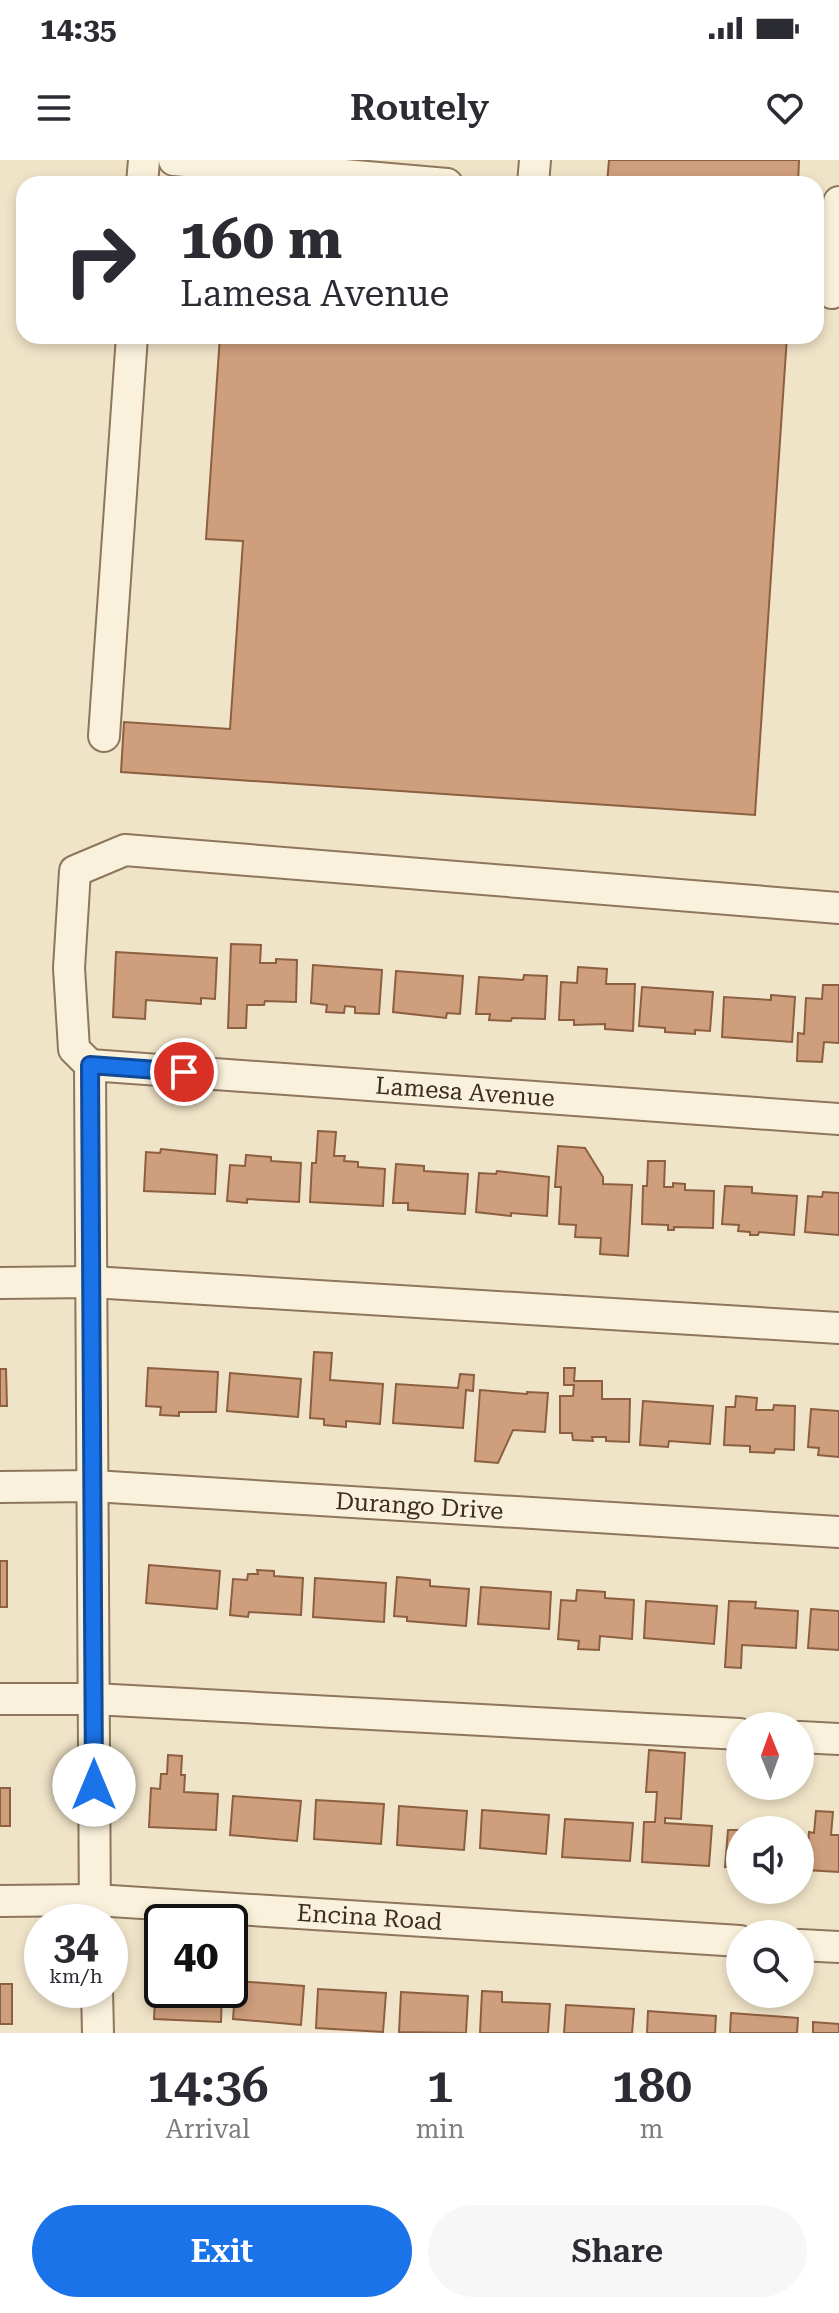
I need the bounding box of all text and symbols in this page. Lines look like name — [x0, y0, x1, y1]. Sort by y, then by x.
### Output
text: 14:35 — [40, 11, 117, 46]
icon: menu — [32, 86, 76, 130]
icon: heart — [763, 86, 807, 130]
text: Routely — [350, 87, 489, 129]
text: 160 m — [180, 206, 342, 272]
icon: right — [48, 208, 152, 312]
text: Lamesa Avenue — [180, 273, 449, 315]
pin — [150, 1038, 218, 1106]
icon: arrive — [162, 1050, 206, 1094]
street label: Lamesa Avenue — [374, 1072, 556, 1112]
street label: Durango Drive — [335, 1487, 504, 1525]
north arrow — [726, 1712, 814, 1800]
map controls — [726, 1712, 814, 2008]
position arrow — [52, 1743, 136, 1827]
button: sound — [726, 1816, 814, 1904]
street label: Encina Road — [296, 1899, 443, 1936]
speed limit sign: 40 — [144, 1904, 248, 2008]
button: search — [726, 1920, 814, 2008]
text: 34 — [54, 1922, 98, 1969]
text: km/h — [49, 1964, 103, 1988]
text: 14:36 — [147, 2058, 269, 2114]
text: 1 — [427, 2058, 453, 2114]
text: 180 — [611, 2058, 692, 2114]
text: Arrival — [166, 2114, 250, 2144]
text: min — [416, 2114, 464, 2144]
text: m — [640, 2114, 664, 2144]
button: Exit — [32, 2205, 412, 2297]
button: Share — [428, 2205, 807, 2297]

